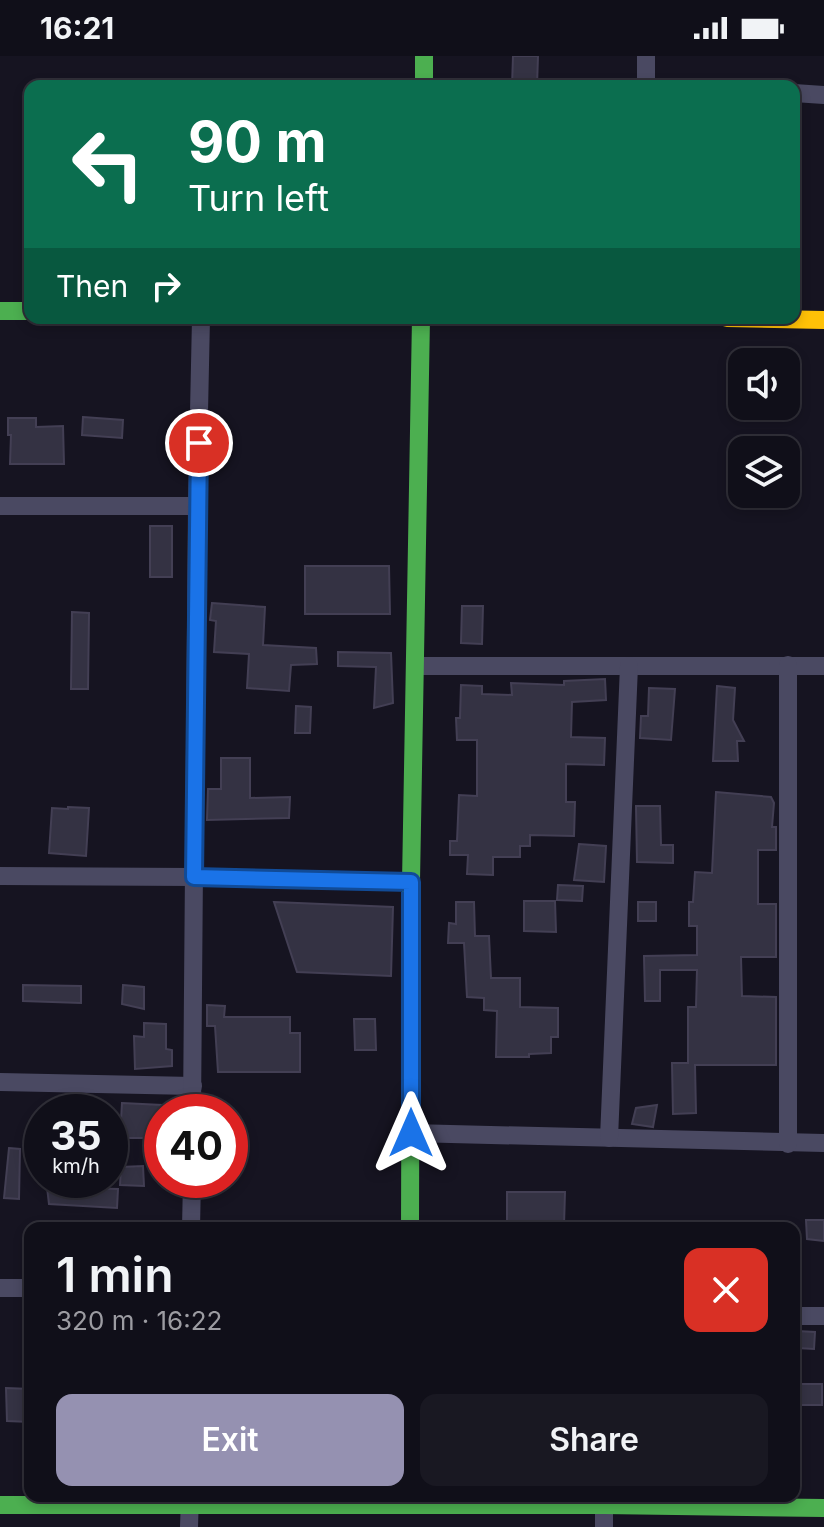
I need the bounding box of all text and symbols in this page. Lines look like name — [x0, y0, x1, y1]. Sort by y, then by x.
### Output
text: 16:21 — [40, 10, 114, 46]
text: 90 m — [188, 108, 327, 176]
icon: left — [56, 112, 160, 216]
text: Turn left — [188, 176, 329, 220]
icon: right — [144, 264, 188, 308]
text: Then — [56, 268, 128, 304]
map controls — [728, 348, 800, 508]
button: sound — [728, 348, 800, 420]
pin — [165, 409, 233, 477]
icon: arrive — [177, 421, 221, 465]
button: layers — [728, 436, 800, 508]
position arrow — [369, 1091, 453, 1175]
speed limit sign: 40 — [144, 1094, 248, 1198]
text: 35 — [50, 1111, 102, 1160]
text: km/h — [52, 1154, 100, 1178]
text: 1 min — [56, 1245, 174, 1304]
button: close — [684, 1248, 768, 1332]
text: 320 m · 16:22 — [56, 1305, 222, 1336]
button: Exit — [56, 1394, 404, 1486]
button: Share — [420, 1394, 768, 1486]

